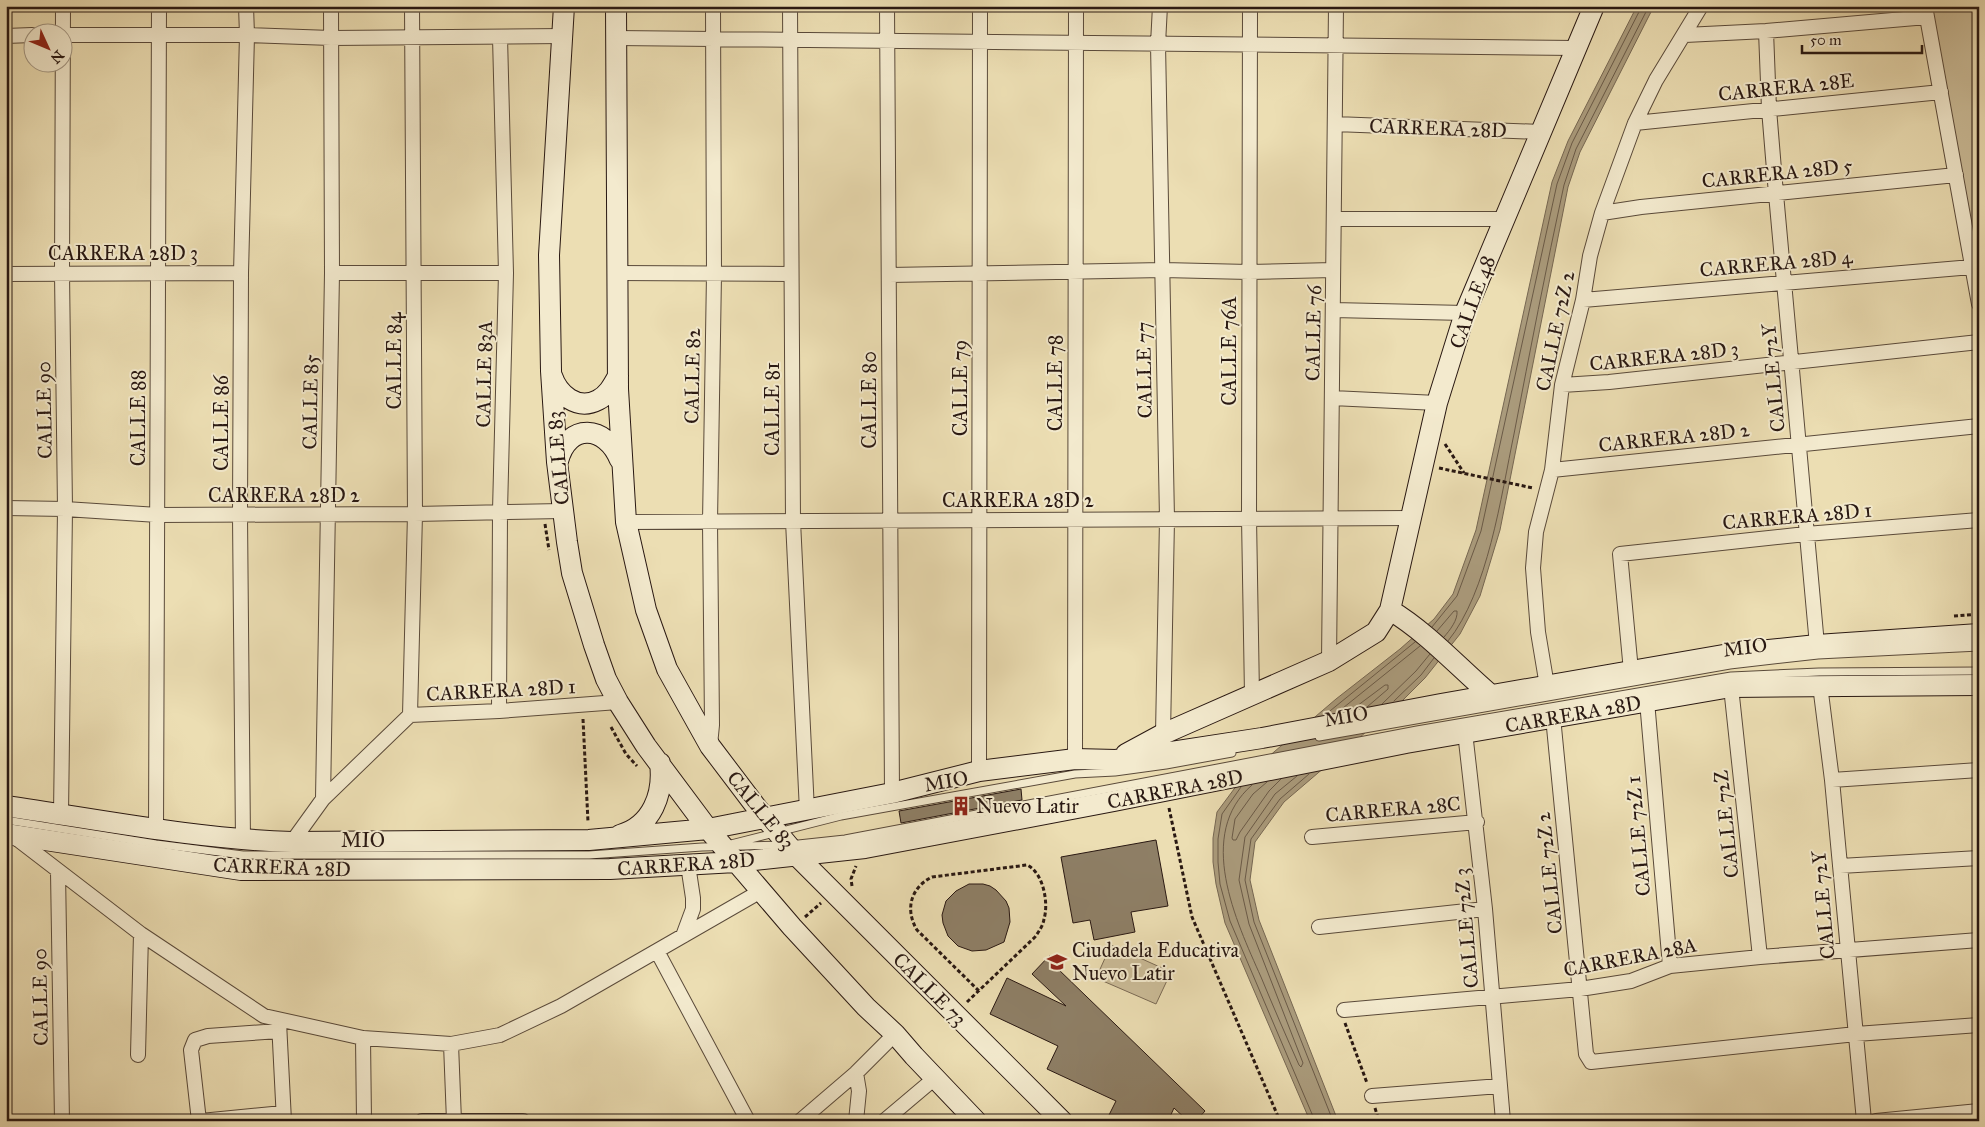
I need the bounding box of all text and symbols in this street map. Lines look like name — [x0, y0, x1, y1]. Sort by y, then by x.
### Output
north arrow — [22, 22, 72, 72]
scale bar — [1802, 22, 1922, 54]
text: 50 m — [1810, 31, 1842, 49]
text: N — [47, 47, 67, 67]
street label: CARRERA 28E — [1717, 68, 1855, 106]
street label: CARRERA 28D — [1369, 114, 1507, 142]
street label: CARRERA 28D 5 — [1701, 153, 1853, 193]
street label: CARRERA 28D 3 — [48, 241, 198, 265]
street label: CARRERA 28D 4 — [1699, 244, 1854, 282]
street label: CALLE 48 — [1444, 252, 1500, 352]
street label: CALLE 72Z 2 — [1531, 268, 1579, 393]
street label: CALLE 76 — [1300, 284, 1326, 381]
street label: CALLE 76A — [1217, 296, 1241, 406]
street label: CALLE 84 — [382, 312, 406, 410]
street label: CALLE 83A — [471, 320, 497, 428]
street label: CALLE 77 — [1131, 321, 1157, 419]
street label: CALLE 72Y — [1756, 322, 1790, 433]
street label: CALLE 82 — [679, 328, 705, 424]
street label: CALLE 78 — [1043, 335, 1067, 431]
street label: CARRERA 28D 3 — [1588, 336, 1740, 376]
street label: CALLE 79 — [948, 340, 972, 436]
street label: CALLE 80 — [857, 351, 881, 449]
street label: CALLE 85 — [297, 354, 323, 450]
street label: CALLE 90 — [31, 361, 57, 459]
street label: CALLE 81 — [760, 362, 784, 456]
street label: CALLE 88 — [126, 370, 150, 466]
street label: CALLE 86 — [209, 374, 233, 471]
street label: CALLE 83 — [542, 410, 574, 506]
street label: CARRERA 28D 2 — [1597, 417, 1751, 457]
street label: CARRERA 28D 2 — [208, 483, 360, 507]
street label: CARRERA 28D 2 — [942, 488, 1094, 512]
street label: CARRERA 28D 1 — [1721, 498, 1873, 534]
street label: MIO — [1722, 632, 1768, 662]
street label: CARRERA 28D 1 — [426, 674, 577, 706]
street label: CARRERA 28D — [1503, 690, 1643, 738]
street label: MIO — [1322, 700, 1370, 732]
street label: CARRERA 28D — [1105, 764, 1245, 814]
street label: MIO — [922, 765, 970, 797]
street label: CALLE 83 — [722, 766, 800, 854]
street label: CALLE 72Z — [1708, 769, 1744, 879]
street label: CALLE 72Z 1 — [1621, 775, 1655, 897]
street label: CARRERA 28C — [1324, 791, 1462, 827]
place label: Nuevo Latir — [976, 794, 1079, 818]
building icon: Nuevo Latir — [950, 795, 972, 817]
street label: CALLE 72Z 2 — [1531, 811, 1567, 935]
street label: MIO — [341, 828, 385, 852]
street label: CARRERA 28D — [616, 847, 756, 881]
street label: CALLE 72Y — [1806, 849, 1840, 960]
street label: CARRERA 28D — [213, 853, 351, 881]
street label: CALLE 72Z 3 — [1449, 867, 1483, 989]
street label: CARRERA 28A — [1561, 932, 1699, 982]
place label: Ciudadela Educativa Nuevo Latir — [1072, 938, 1239, 985]
street label: CALLE 73 — [888, 947, 972, 1031]
street label: CALLE 90 — [27, 948, 53, 1046]
school or university icon: Ciudadela Educativa Nuevo Latir — [1046, 951, 1068, 973]

